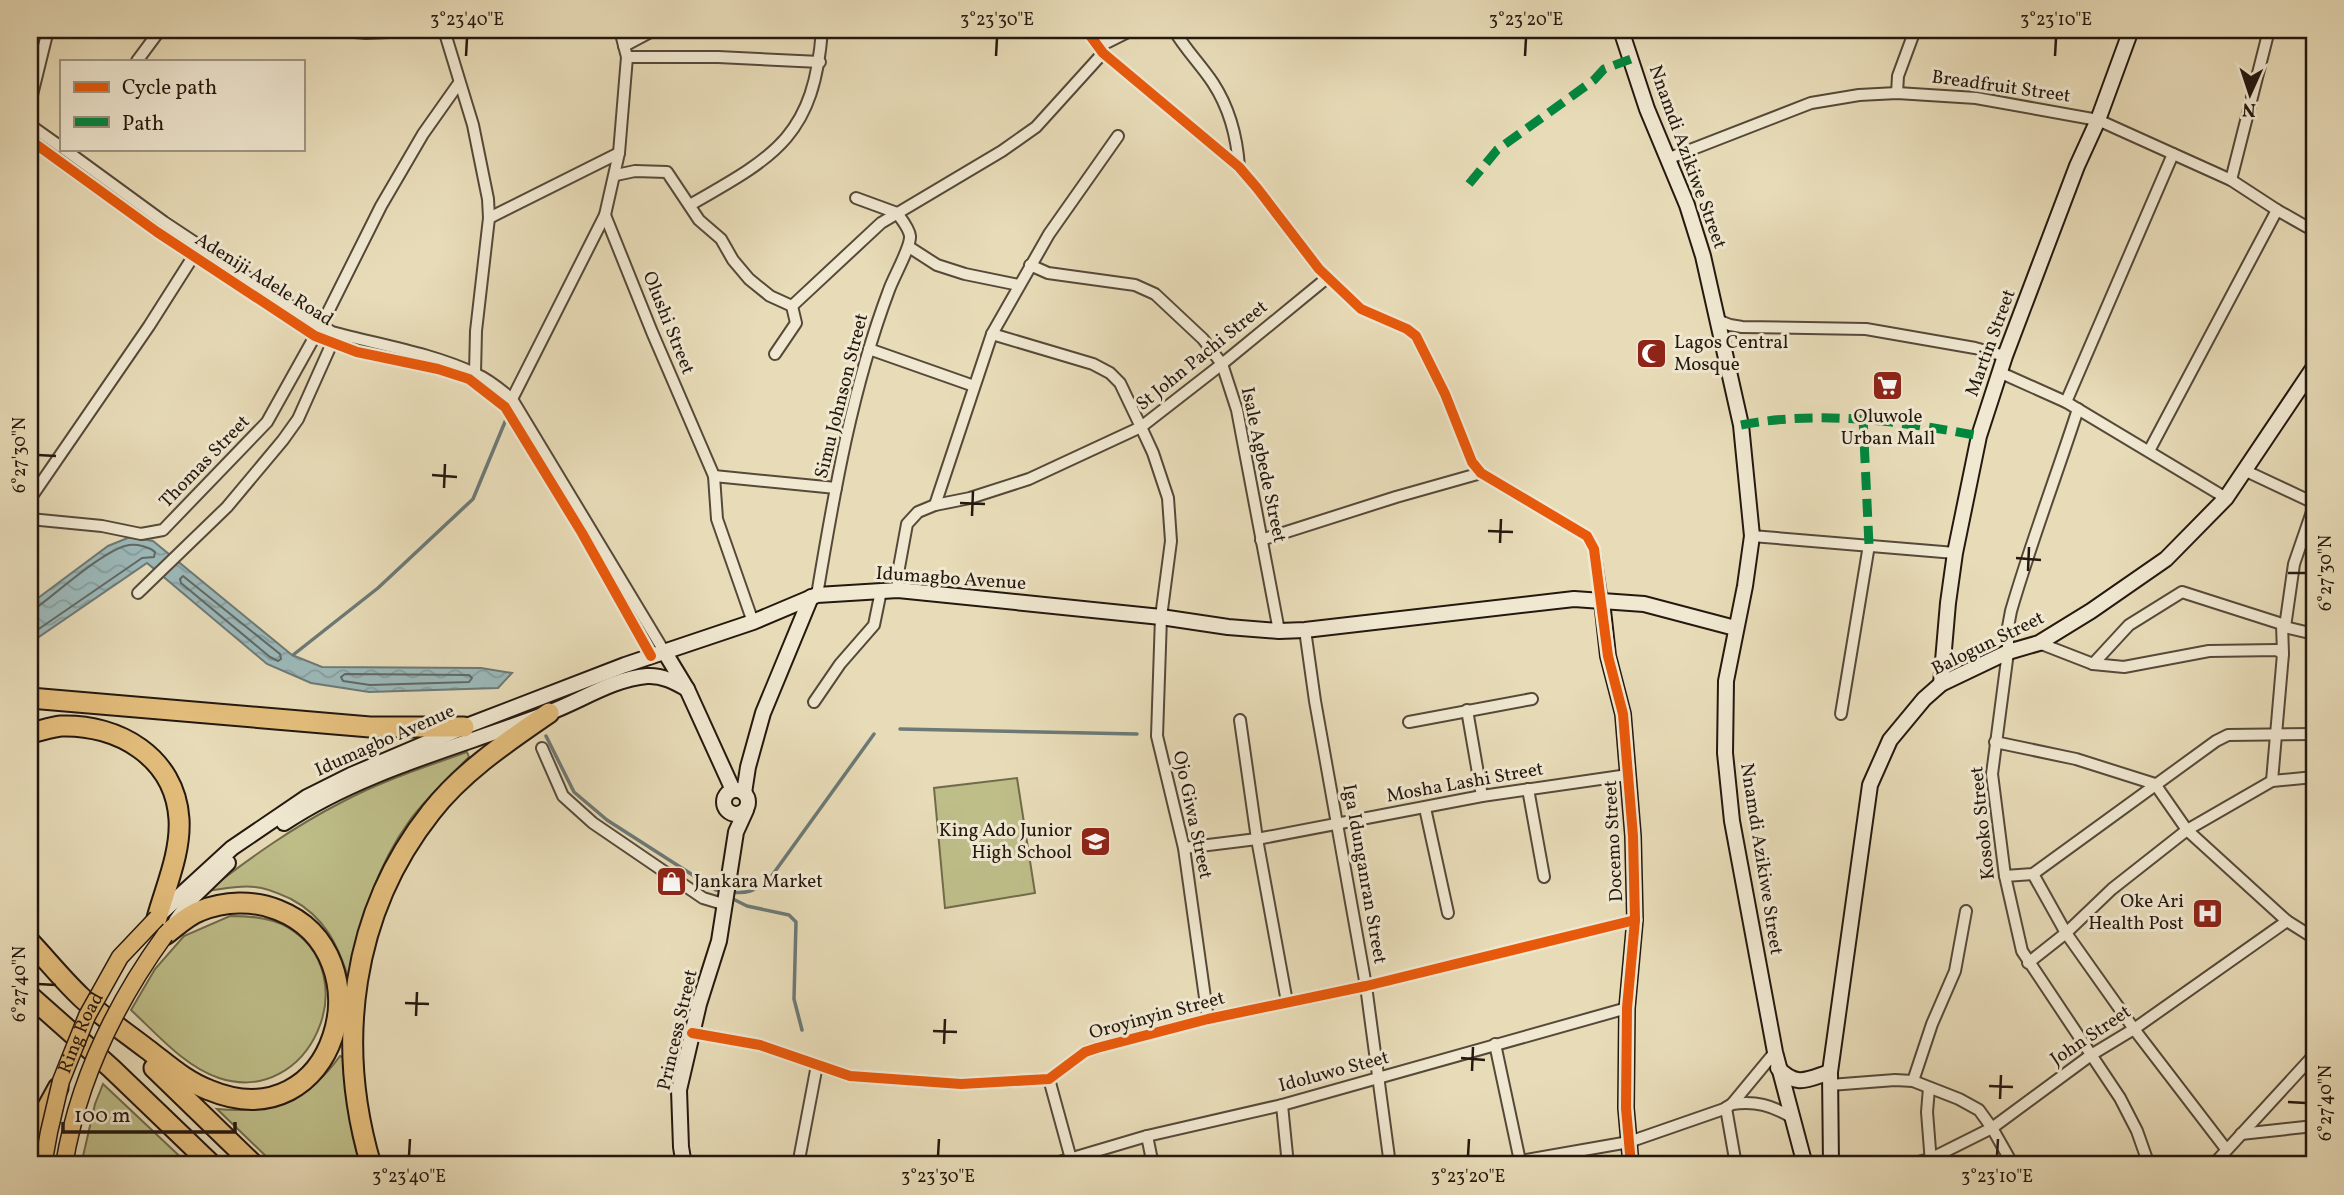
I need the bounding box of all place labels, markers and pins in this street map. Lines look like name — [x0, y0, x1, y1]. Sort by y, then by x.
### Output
place label: Lagos Central Mosque — [1674, 330, 1789, 378]
mosque icon: Lagos Central Mosque — [1634, 337, 1668, 371]
supermarket icon: Oluwole Urban Mall — [1871, 369, 1905, 403]
place label: Oluwole Urban Mall — [1841, 404, 1935, 452]
place label: King Ado Junior High School — [939, 818, 1072, 866]
school or university icon: King Ado Junior High School — [1078, 825, 1112, 859]
shop icon: Jankara Market — [654, 865, 688, 899]
place label: Jankara Market — [694, 869, 823, 895]
place label: Oke Ari Health Post — [2088, 889, 2184, 937]
hospital icon: Oke Ari Health Post — [2190, 896, 2224, 930]

